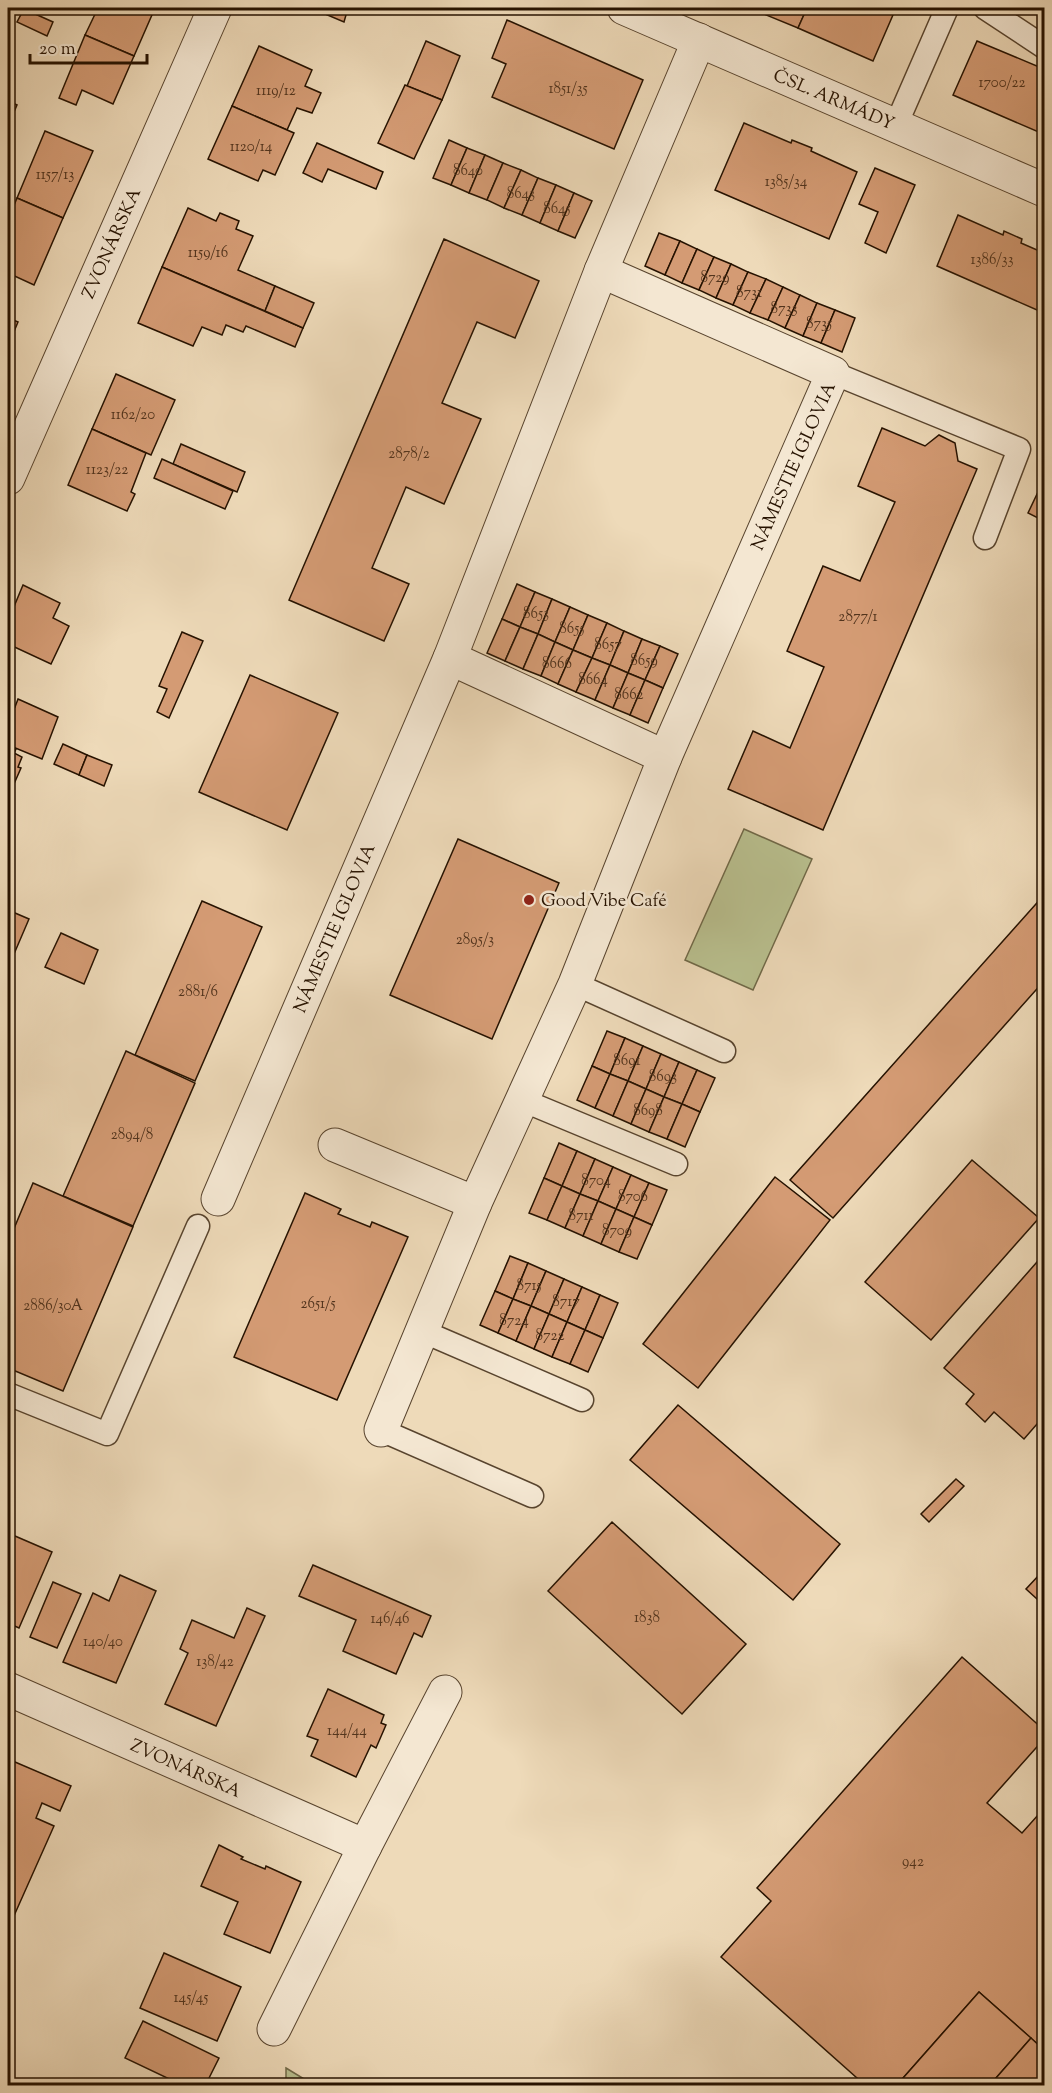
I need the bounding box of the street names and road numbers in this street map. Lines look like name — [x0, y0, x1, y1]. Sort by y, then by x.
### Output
street label: ČSL. ARMÁDY — [768, 63, 899, 138]
street label: ZVONÁRSKA — [77, 184, 149, 303]
street label: NÁMESTIE IGLOVIA — [746, 378, 844, 555]
street label: NÁMESTIE IGLOVIA — [288, 840, 383, 1017]
street label: ZVONÁRSKA — [126, 1734, 245, 1806]

